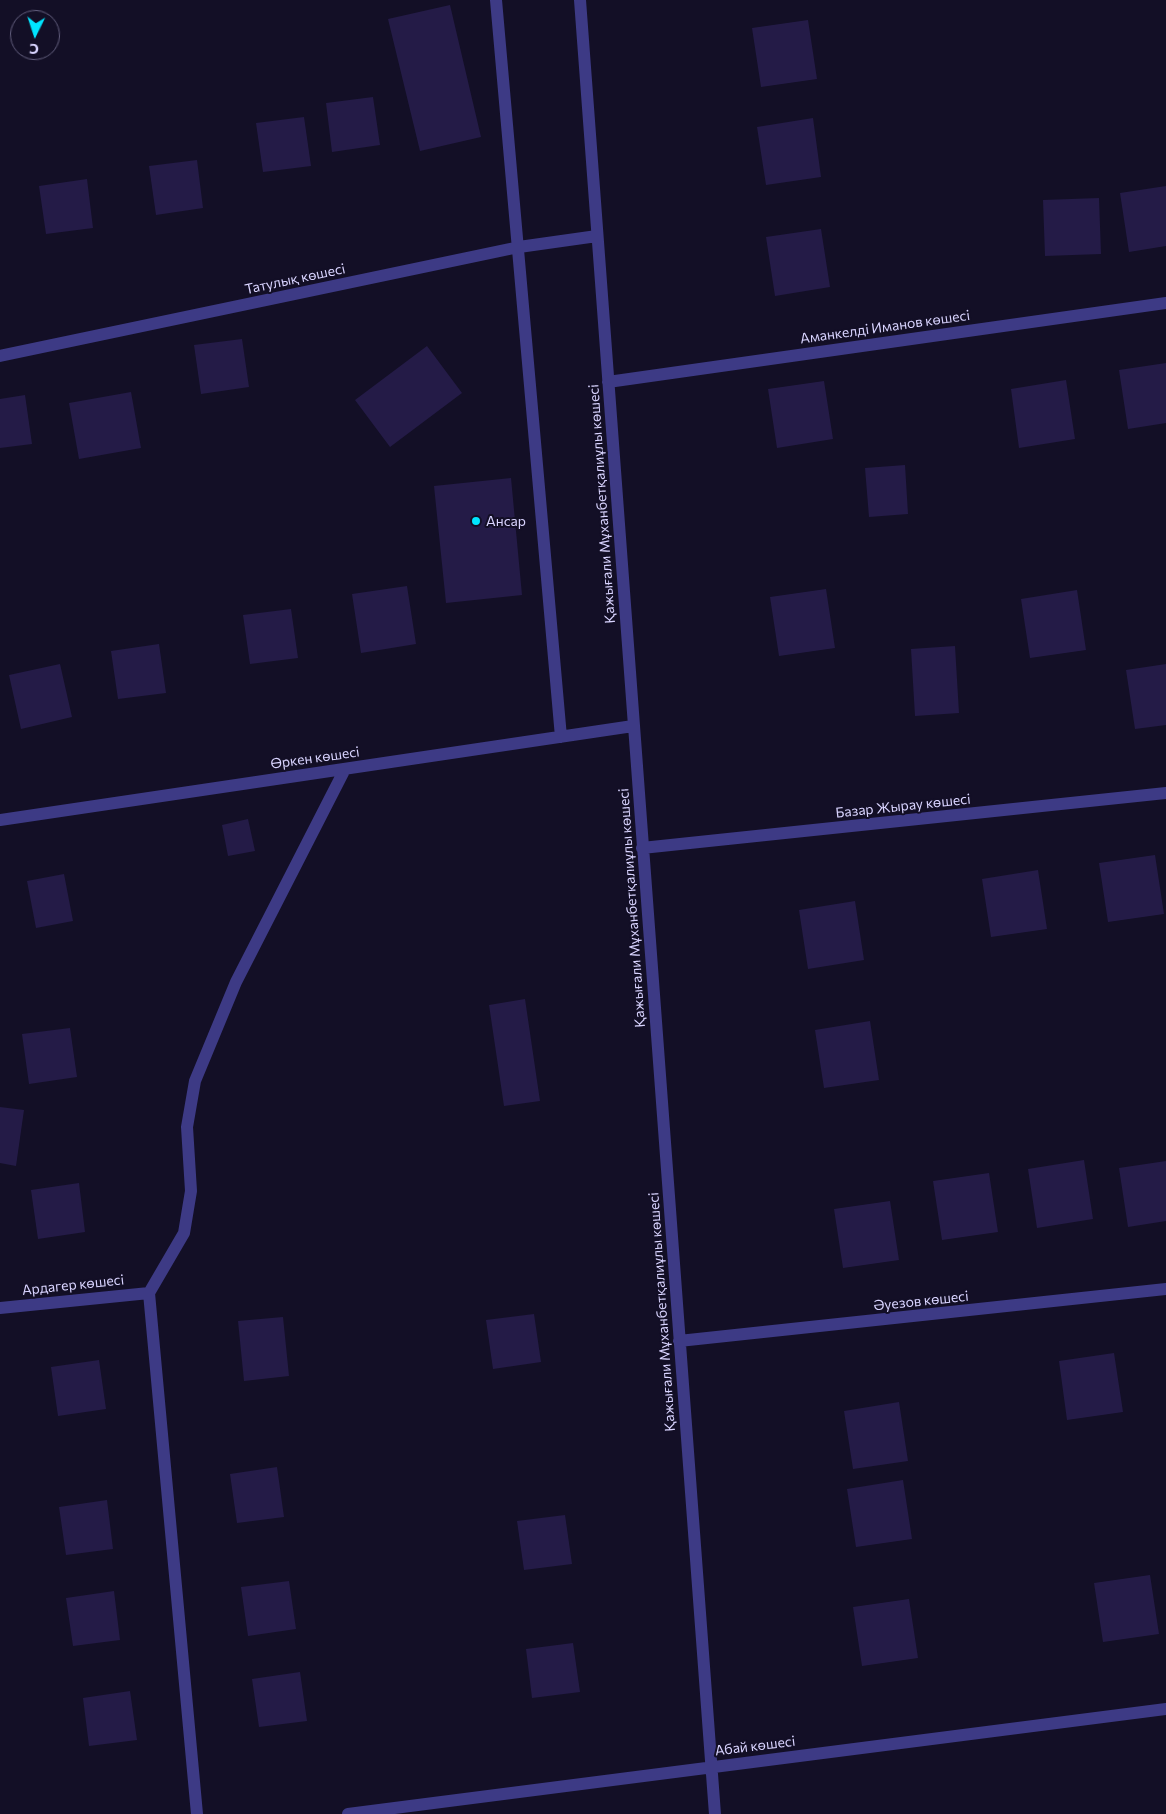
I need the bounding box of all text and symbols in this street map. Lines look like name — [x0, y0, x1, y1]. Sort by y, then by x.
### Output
north arrow — [10, 10, 60, 60]
text: С — [29, 41, 39, 58]
street label: Татулық көшесі — [243, 260, 347, 298]
street label: Аманкелді Иманов көшесі — [799, 307, 971, 347]
street label: Қажығали Мұханбетқалиұлы көшесі — [585, 384, 619, 624]
place label: Ансар — [486, 513, 526, 529]
marker: Ансар — [470, 515, 482, 527]
street label: Өркен көшесі — [269, 743, 361, 773]
street label: Қажығали Мұханбетқалиұлы көшесі — [615, 788, 649, 1028]
street label: Базар Жырау көшесі — [835, 791, 971, 821]
street label: Қажығали Мұханбетқалиұлы көшесі — [645, 1192, 679, 1432]
street label: Ардагер көшесі — [21, 1271, 125, 1299]
street label: Әуезов көшесі — [873, 1288, 969, 1314]
street label: Абай көшесі — [714, 1733, 796, 1759]

